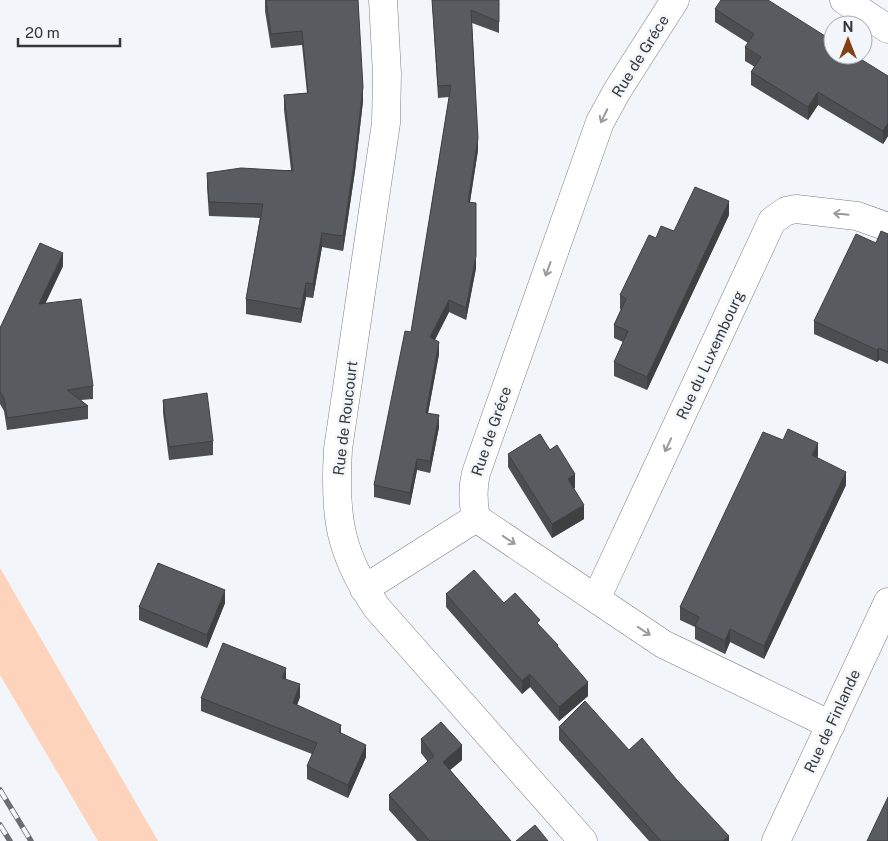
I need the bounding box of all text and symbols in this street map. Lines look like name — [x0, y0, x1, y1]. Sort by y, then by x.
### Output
street label: Rue de Gréce — [608, 12, 672, 100]
scale bar — [18, 15, 120, 47]
north arrow — [823, 15, 873, 65]
text: N — [843, 19, 853, 35]
text: 20 m — [25, 24, 60, 41]
one-way arrow — [598, 108, 608, 123]
one-way arrow — [834, 209, 850, 219]
one-way arrow — [543, 260, 552, 276]
street label: Rue du Luxembourg — [673, 288, 747, 422]
street label: Rue de Roucourt — [330, 359, 360, 476]
street label: Rue de Gréce — [468, 384, 514, 478]
one-way arrow — [663, 437, 672, 452]
one-way arrow — [502, 535, 516, 545]
one-way arrow — [636, 627, 650, 637]
street label: Rue de Finlande — [801, 667, 863, 775]

